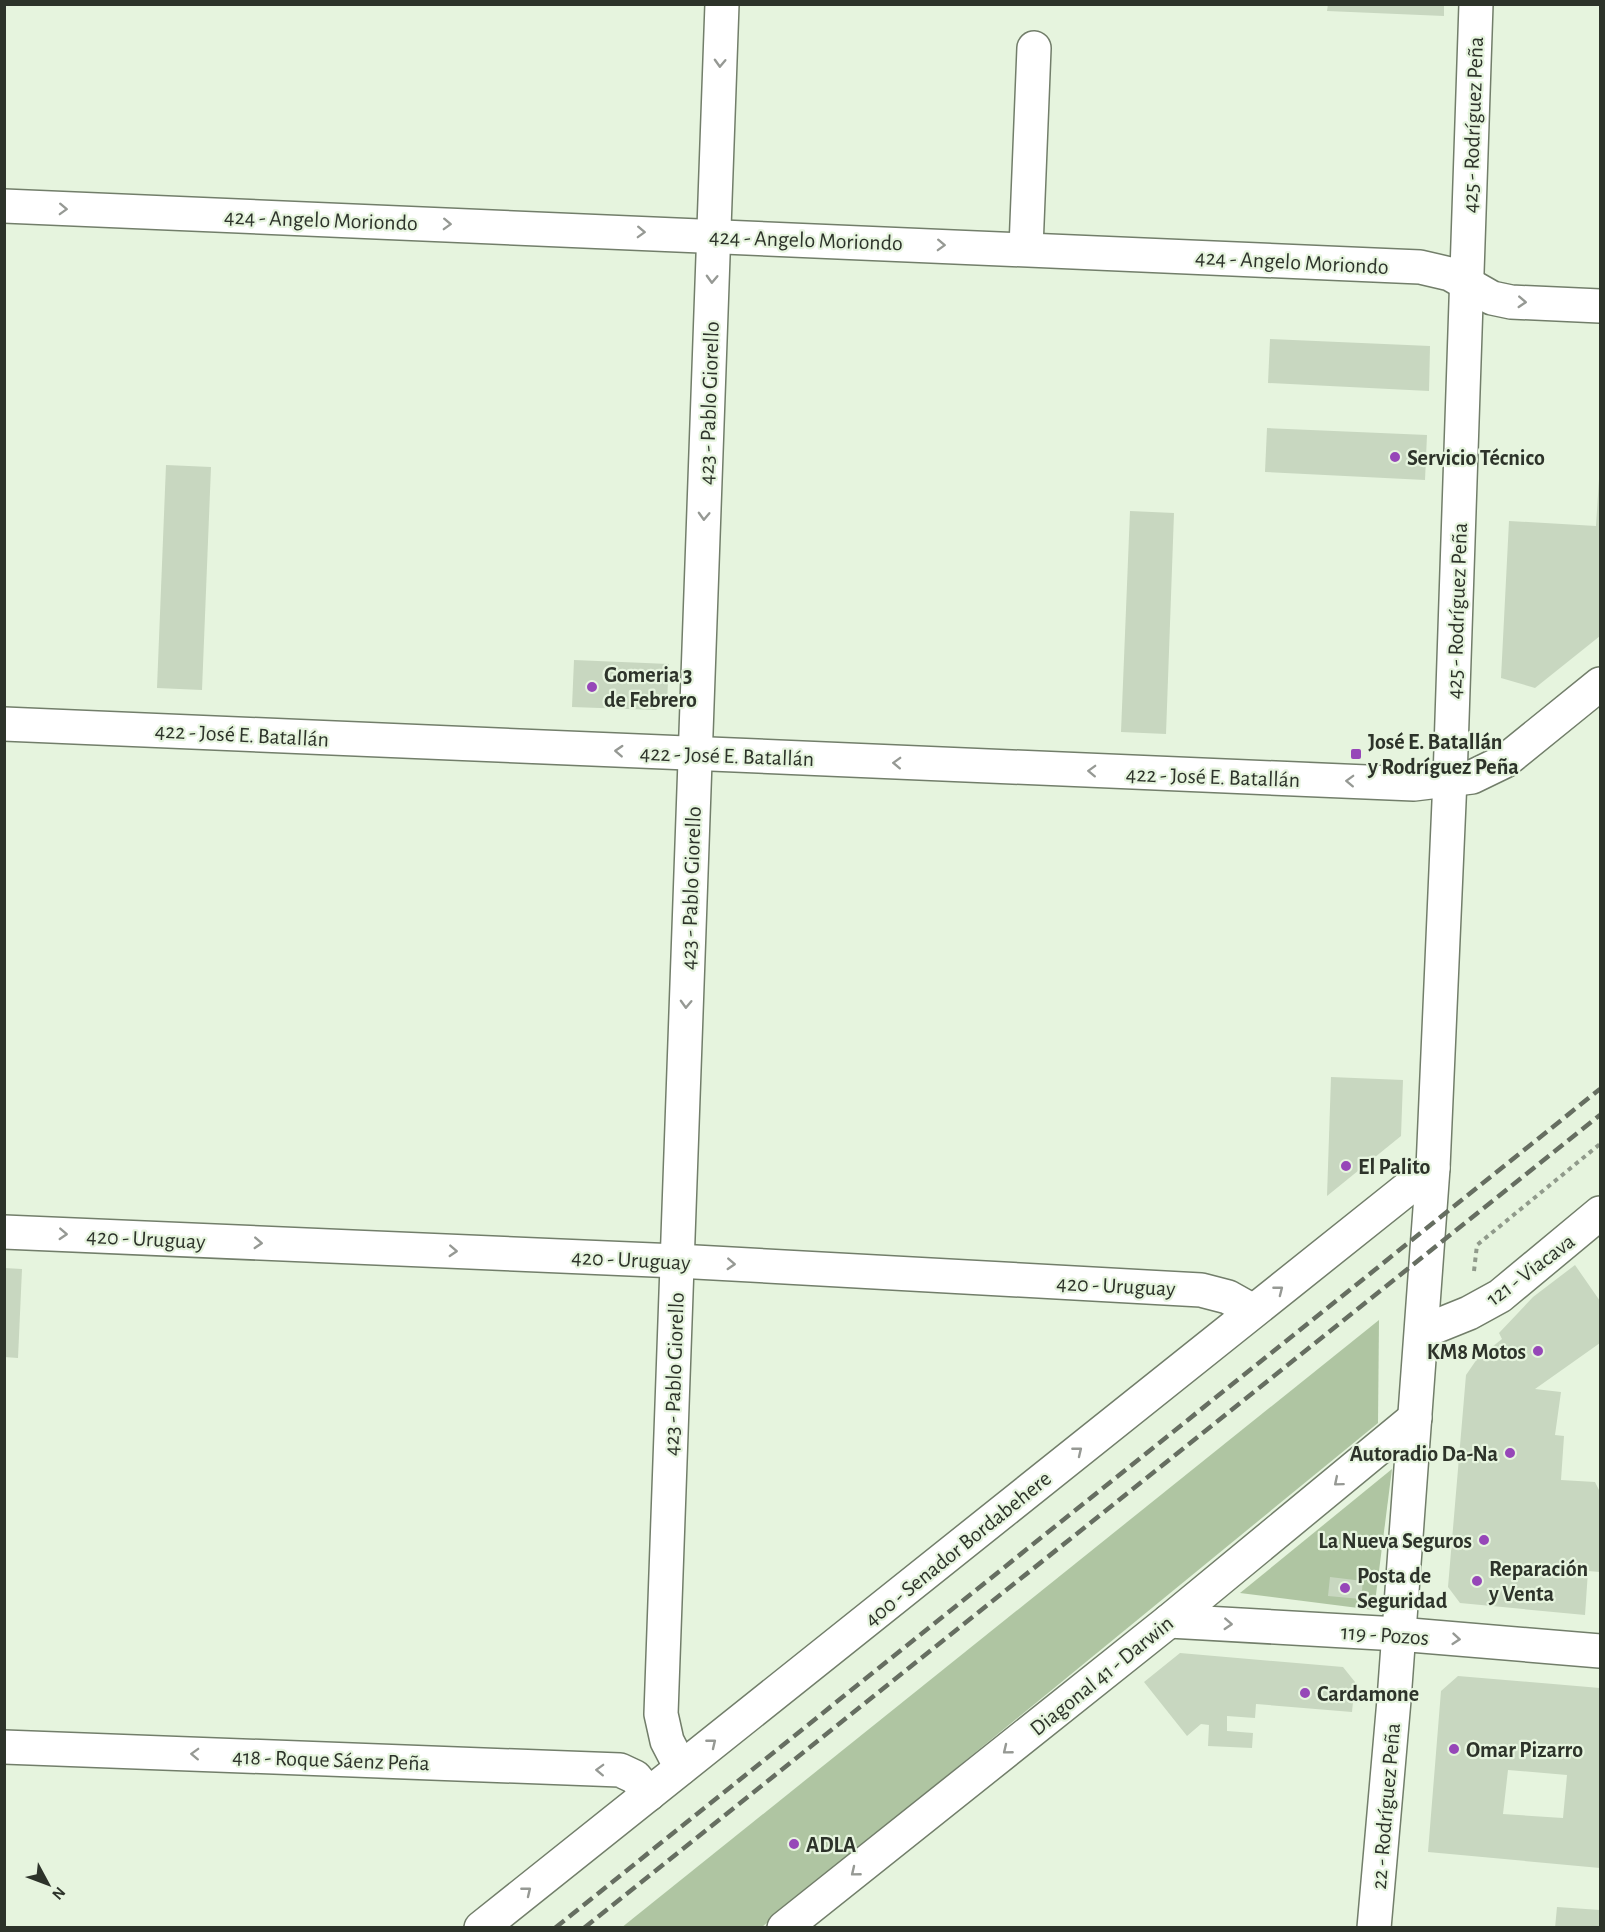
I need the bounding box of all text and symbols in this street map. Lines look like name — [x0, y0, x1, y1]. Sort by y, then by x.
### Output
street label: 425 - Rodríguez Peña — [1459, 36, 1487, 214]
one-way arrow — [714, 58, 726, 67]
one-way arrow — [58, 202, 67, 215]
street label: 424 - Angelo Moriondo — [224, 206, 418, 234]
one-way arrow — [442, 218, 451, 231]
one-way arrow — [637, 226, 646, 239]
street label: 424 - Angelo Moriondo — [709, 226, 903, 254]
one-way arrow — [937, 238, 946, 251]
street label: 424 - Angelo Moriondo — [1195, 246, 1389, 278]
one-way arrow — [706, 274, 719, 283]
one-way arrow — [1517, 296, 1526, 309]
street label: 423 - Pablo Giorello — [695, 321, 723, 485]
place label: Servicio Técnico — [1407, 447, 1545, 469]
marker: Servicio Técnico — [1388, 450, 1402, 464]
one-way arrow — [697, 511, 710, 520]
street label: 425 - Rodríguez Peña — [1443, 522, 1471, 700]
place label: Gomeria 3 de Febrero — [604, 664, 697, 711]
marker: Gomeria 3 de Febrero — [585, 680, 599, 694]
street label: 422 - José E. Batallán — [154, 719, 330, 751]
place label: José E. Batallán y Rodríguez Peña — [1367, 731, 1519, 779]
street label: 422 - José E. Batallán — [639, 742, 814, 770]
one-way arrow — [614, 744, 623, 757]
marker: José E. Batallán y Rodríguez Peña — [1349, 747, 1363, 761]
one-way arrow — [893, 756, 902, 769]
street label: 422 - José E. Batallán — [1125, 763, 1300, 791]
one-way arrow — [1088, 764, 1097, 777]
one-way arrow — [1345, 775, 1354, 788]
street label: 423 - Pablo Giorello — [677, 806, 705, 970]
one-way arrow — [680, 1000, 693, 1009]
place label: El Palito — [1358, 1156, 1431, 1178]
marker: El Palito — [1339, 1159, 1353, 1173]
street label: 420 - Uruguay — [86, 1225, 207, 1253]
one-way arrow — [58, 1228, 67, 1241]
street label: 121 - Viacava — [1482, 1230, 1579, 1310]
one-way arrow — [253, 1236, 262, 1249]
one-way arrow — [448, 1245, 457, 1258]
street label: 420 - Uruguay — [571, 1246, 692, 1274]
one-way arrow — [727, 1258, 736, 1271]
street label: 420 - Uruguay — [1056, 1272, 1177, 1300]
one-way arrow — [1272, 1287, 1283, 1298]
street label: 423 - Pablo Giorello — [660, 1292, 688, 1456]
place label: KM8 Motos — [1427, 1341, 1526, 1363]
marker: KM8 Motos — [1531, 1344, 1545, 1358]
place label: Autoradio Da-Na — [1350, 1443, 1498, 1465]
marker: Autoradio Da-Na — [1503, 1446, 1517, 1460]
one-way arrow — [1071, 1448, 1082, 1459]
street label: 400 - Senador Bordabehere — [860, 1467, 1055, 1631]
one-way arrow — [1334, 1474, 1345, 1485]
place label: La Nueva Seguros — [1318, 1530, 1472, 1552]
marker: La Nueva Seguros — [1477, 1533, 1491, 1547]
place label: Reparación y Venta — [1488, 1558, 1588, 1606]
place label: Posta de Seguridad — [1357, 1565, 1448, 1612]
marker: Reparación y Venta — [1470, 1574, 1484, 1588]
marker: Posta de Seguridad — [1338, 1581, 1352, 1595]
street label: Diagonal 41 - Darwin — [1026, 1612, 1177, 1740]
one-way arrow — [1223, 1617, 1232, 1630]
street label: 119 - Pozos — [1340, 1621, 1430, 1649]
one-way arrow — [1452, 1632, 1461, 1645]
place label: Cardamone — [1317, 1683, 1419, 1705]
marker: Cardamone — [1298, 1686, 1312, 1700]
street label: 22 - Rodríguez Peña — [1368, 1722, 1404, 1890]
place label: Omar Pizarro — [1466, 1739, 1583, 1761]
one-way arrow — [705, 1740, 716, 1751]
marker: Omar Pizarro — [1447, 1742, 1461, 1756]
one-way arrow — [1003, 1743, 1014, 1754]
street label: 418 - Roque Sáenz Peña — [232, 1746, 430, 1774]
one-way arrow — [190, 1748, 199, 1761]
one-way arrow — [595, 1763, 604, 1776]
place label: ADLA — [806, 1834, 856, 1856]
marker: ADLA — [787, 1837, 801, 1851]
north arrow — [18, 1854, 78, 1914]
one-way arrow — [850, 1864, 861, 1875]
text: N — [49, 1884, 68, 1903]
one-way arrow — [520, 1887, 531, 1898]

